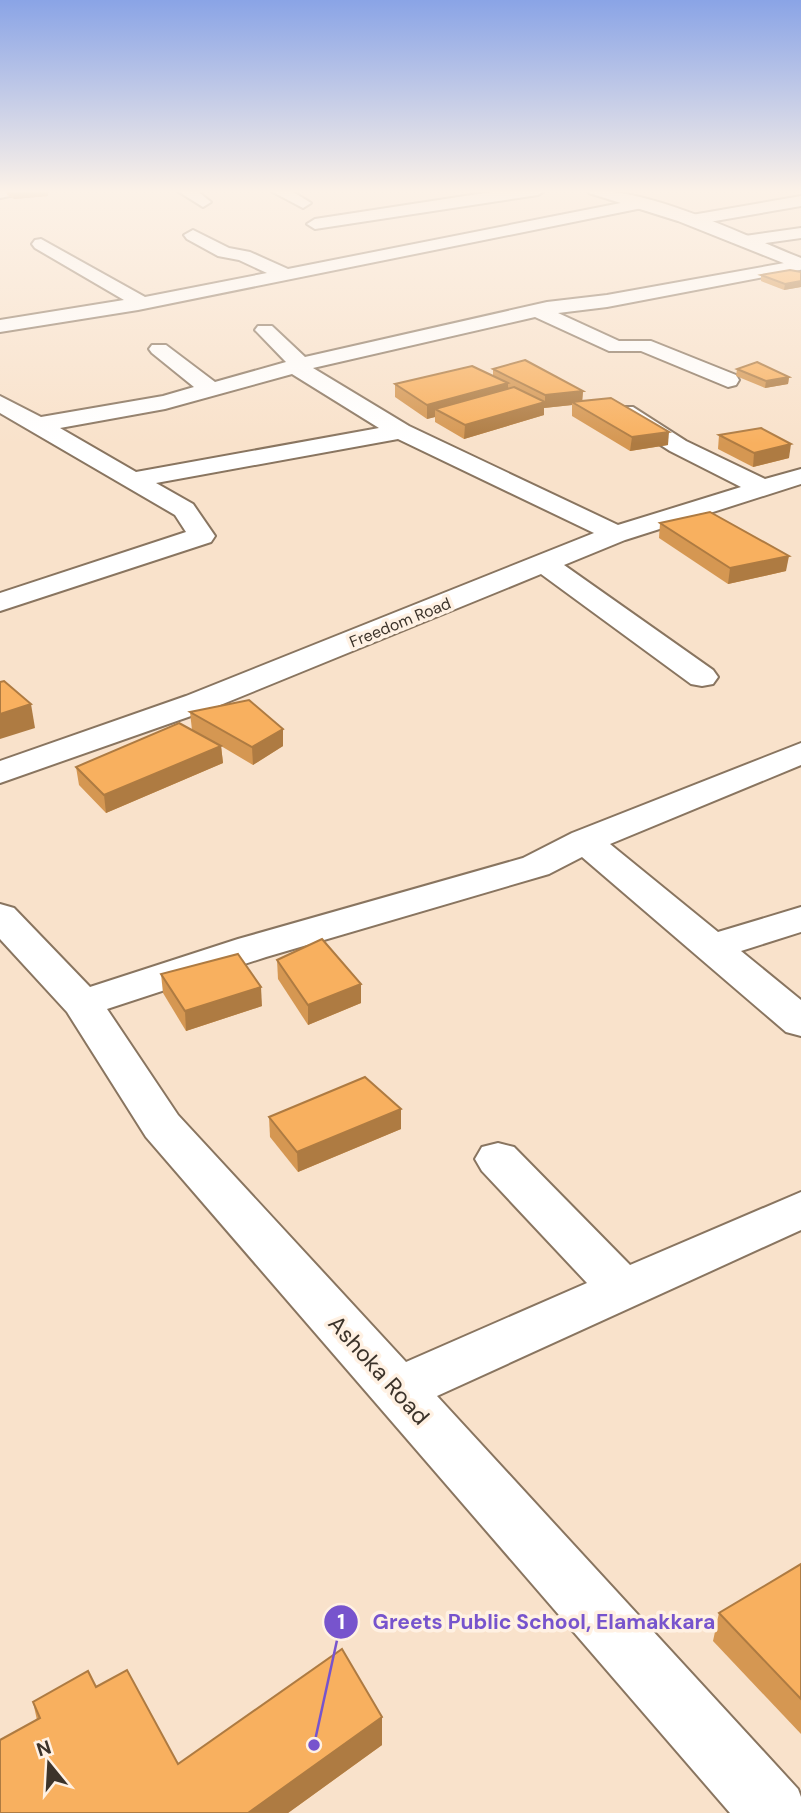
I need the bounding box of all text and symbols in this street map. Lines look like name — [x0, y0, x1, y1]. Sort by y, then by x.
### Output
street label: Freedom Road — [346, 593, 454, 652]
street label: Ashoka Road — [322, 1309, 436, 1431]
callout: Greets Public School, Elamakkara — [323, 1601, 729, 1643]
text: 1 — [337, 1608, 345, 1636]
text: Greets Public School, Elamakkara — [373, 1608, 715, 1636]
north arrow — [14, 1729, 84, 1799]
text: N — [33, 1734, 54, 1762]

